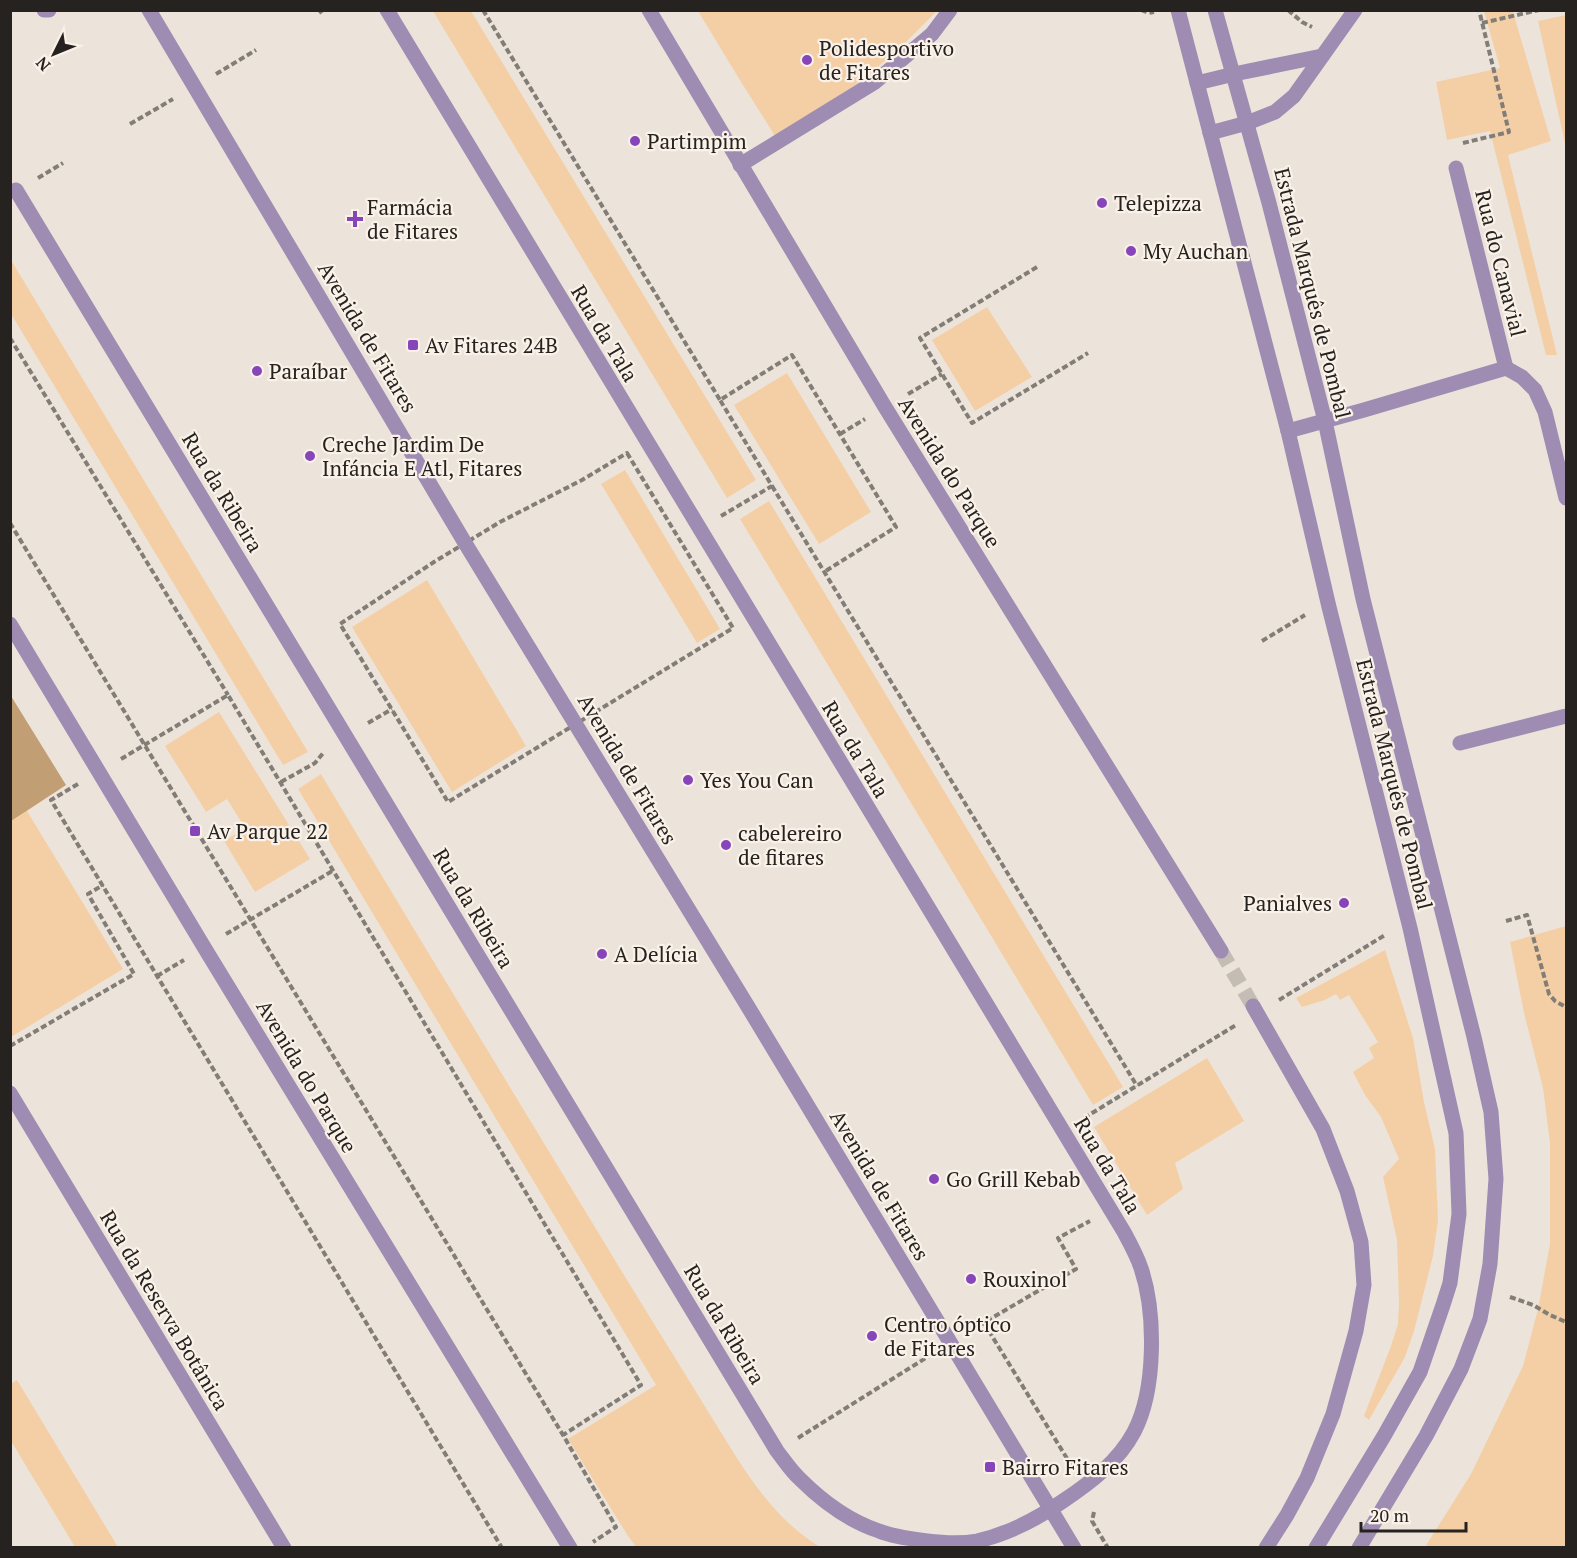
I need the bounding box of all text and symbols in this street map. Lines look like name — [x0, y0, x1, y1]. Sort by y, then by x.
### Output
north arrow — [24, 24, 84, 84]
place label: Polidesportivo de Fitares — [819, 34, 954, 86]
text: N — [31, 52, 55, 76]
marker: Polidesportivo de Fitares — [800, 53, 814, 67]
place label: Partimpim — [647, 127, 747, 155]
marker: Partimpim — [628, 134, 642, 148]
street label: Estrada Marquês de Pombal — [1268, 165, 1358, 421]
street label: Rua do Canavial — [1469, 187, 1533, 339]
place label: Telepizza — [1114, 189, 1202, 217]
place label: Farmácia de Fitares — [367, 193, 458, 245]
marker: Telepizza — [1095, 196, 1109, 210]
marker: Farmácia de Fitares — [348, 212, 362, 226]
place label: My Auchan — [1143, 237, 1249, 265]
marker: My Auchan — [1124, 244, 1138, 258]
street label: Avenida de Fitares — [312, 256, 424, 418]
street label: Rua da Tala — [565, 279, 645, 387]
place label: Av Fitares 24B — [425, 331, 558, 359]
marker: Av Fitares 24B — [406, 338, 420, 352]
place label: Paraíbar — [269, 357, 347, 385]
marker: Paraíbar — [250, 364, 264, 378]
street label: Avenida do Parque — [892, 391, 1008, 553]
street label: Rua da Ribeira — [176, 427, 270, 557]
place label: Creche Jardim De Infáncia E Atl, Fitares — [322, 430, 522, 482]
marker: Creche Jardim De Infáncia E Atl, Fitares — [303, 449, 317, 463]
street label: Estrada Marquês de Pombal — [1350, 656, 1440, 912]
street label: Avenida de Fitares — [572, 688, 684, 850]
street label: Rua da Tala — [816, 695, 896, 803]
place label: Yes You Can — [700, 766, 814, 794]
marker: Yes You Can — [681, 773, 695, 787]
place label: Av Parque 22 — [207, 817, 328, 845]
place label: cabelereiro de fitares — [738, 819, 842, 871]
marker: Av Parque 22 — [188, 824, 202, 838]
marker: cabelereiro de fitares — [719, 838, 733, 852]
street label: Rua da Ribeira — [427, 843, 521, 973]
place label: Panialves — [1243, 889, 1332, 917]
marker: Panialves — [1337, 896, 1351, 910]
place label: A Delícia — [614, 940, 698, 968]
marker: A Delícia — [595, 947, 609, 961]
street label: Avenida do Parque — [250, 994, 364, 1158]
street label: Avenida de Fitares — [824, 1104, 936, 1266]
street label: Rua da Tala — [1068, 1111, 1148, 1219]
place label: Go Grill Kebab — [946, 1165, 1080, 1193]
marker: Go Grill Kebab — [927, 1172, 941, 1186]
street label: Rua da Reserva Botânica — [94, 1205, 236, 1415]
street label: Rua da Ribeira — [678, 1259, 772, 1389]
place label: Rouxinol — [983, 1265, 1067, 1293]
marker: Rouxinol — [964, 1272, 978, 1286]
place label: Centro óptico de Fitares — [884, 1310, 1011, 1362]
marker: Centro óptico de Fitares — [865, 1329, 879, 1343]
place label: Bairro Fitares — [1002, 1453, 1129, 1481]
marker: Bairro Fitares — [983, 1460, 997, 1474]
scale bar — [1361, 1495, 1466, 1533]
text: 20 m — [1370, 1503, 1410, 1527]

